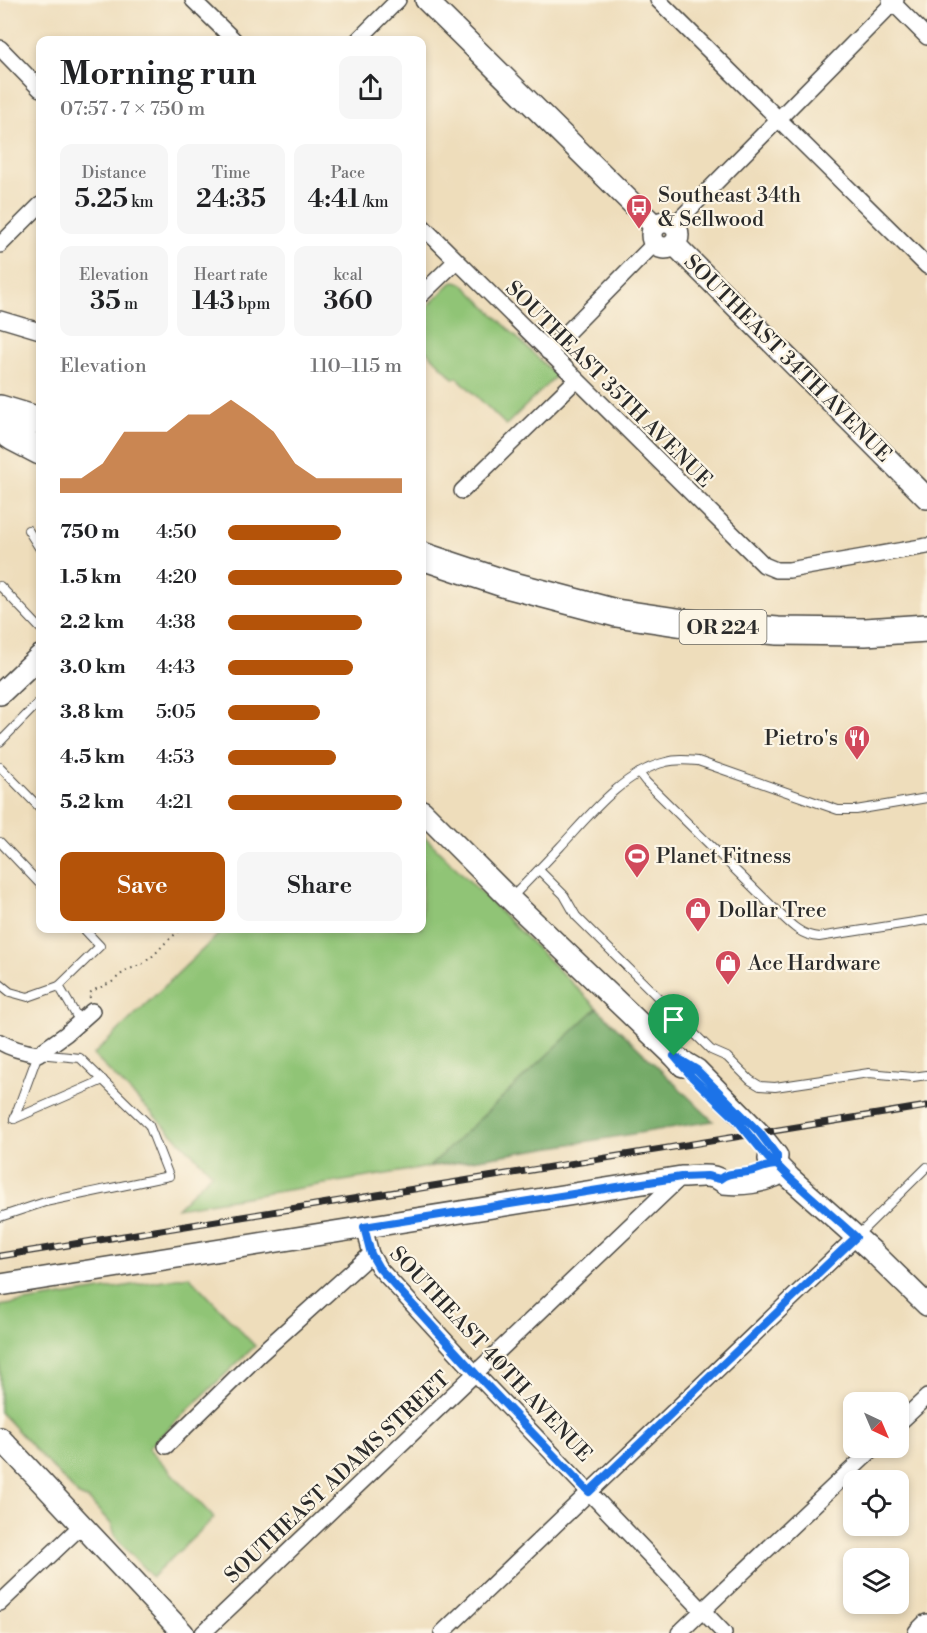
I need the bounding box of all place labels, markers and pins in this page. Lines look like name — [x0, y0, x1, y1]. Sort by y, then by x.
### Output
place label: Southeast 34th & Sellwood — [658, 183, 801, 233]
bus stop icon: Southeast 34th & Sellwood — [624, 192, 654, 230]
restaurant icon: Pietro's — [842, 723, 872, 761]
place label: Pietro's — [764, 726, 838, 752]
sports icon: Planet Fitness — [622, 841, 652, 879]
place label: Planet Fitness — [656, 844, 791, 870]
shop icon: Dollar Tree — [683, 895, 713, 933]
place label: Dollar Tree — [718, 898, 827, 924]
shop icon: Ace Hardware — [713, 948, 743, 986]
place label: Ace Hardware — [747, 951, 881, 977]
pin — [648, 994, 699, 1056]

